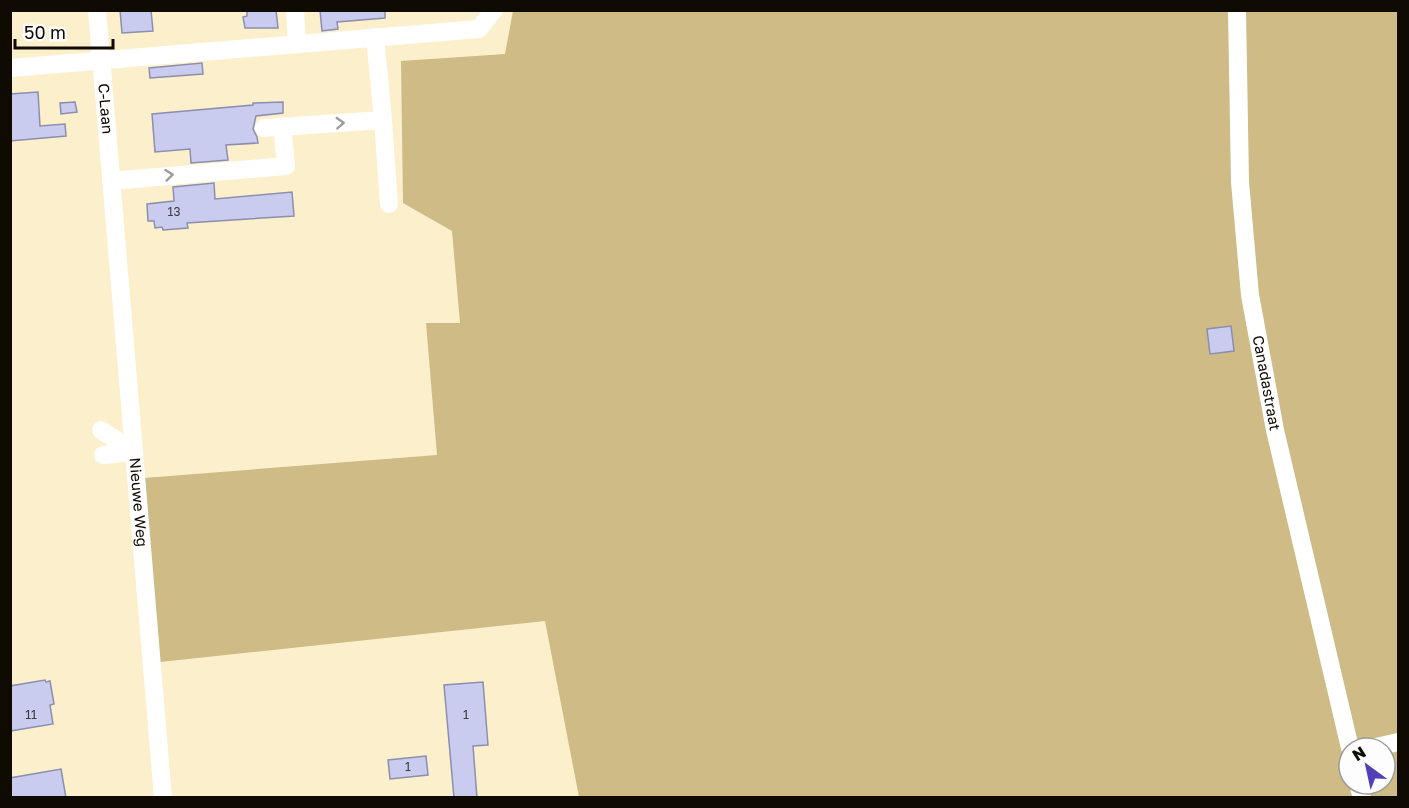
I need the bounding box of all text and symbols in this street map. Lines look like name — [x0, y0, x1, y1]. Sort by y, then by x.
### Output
scale bar — [15, 12, 112, 50]
text: 50 m — [24, 21, 66, 43]
street label: C-Laan — [95, 83, 117, 135]
one-way arrow — [336, 117, 345, 130]
one-way arrow — [164, 169, 174, 182]
house number: 13 — [168, 204, 180, 219]
street label: Canadastraat — [1250, 334, 1285, 432]
street label: Nieuwe Weg — [127, 457, 152, 548]
house number: 11 — [25, 707, 37, 722]
house number: 1 — [463, 707, 469, 722]
north arrow — [1337, 736, 1397, 796]
text: N — [1348, 742, 1369, 765]
house number: 1 — [405, 759, 411, 774]

